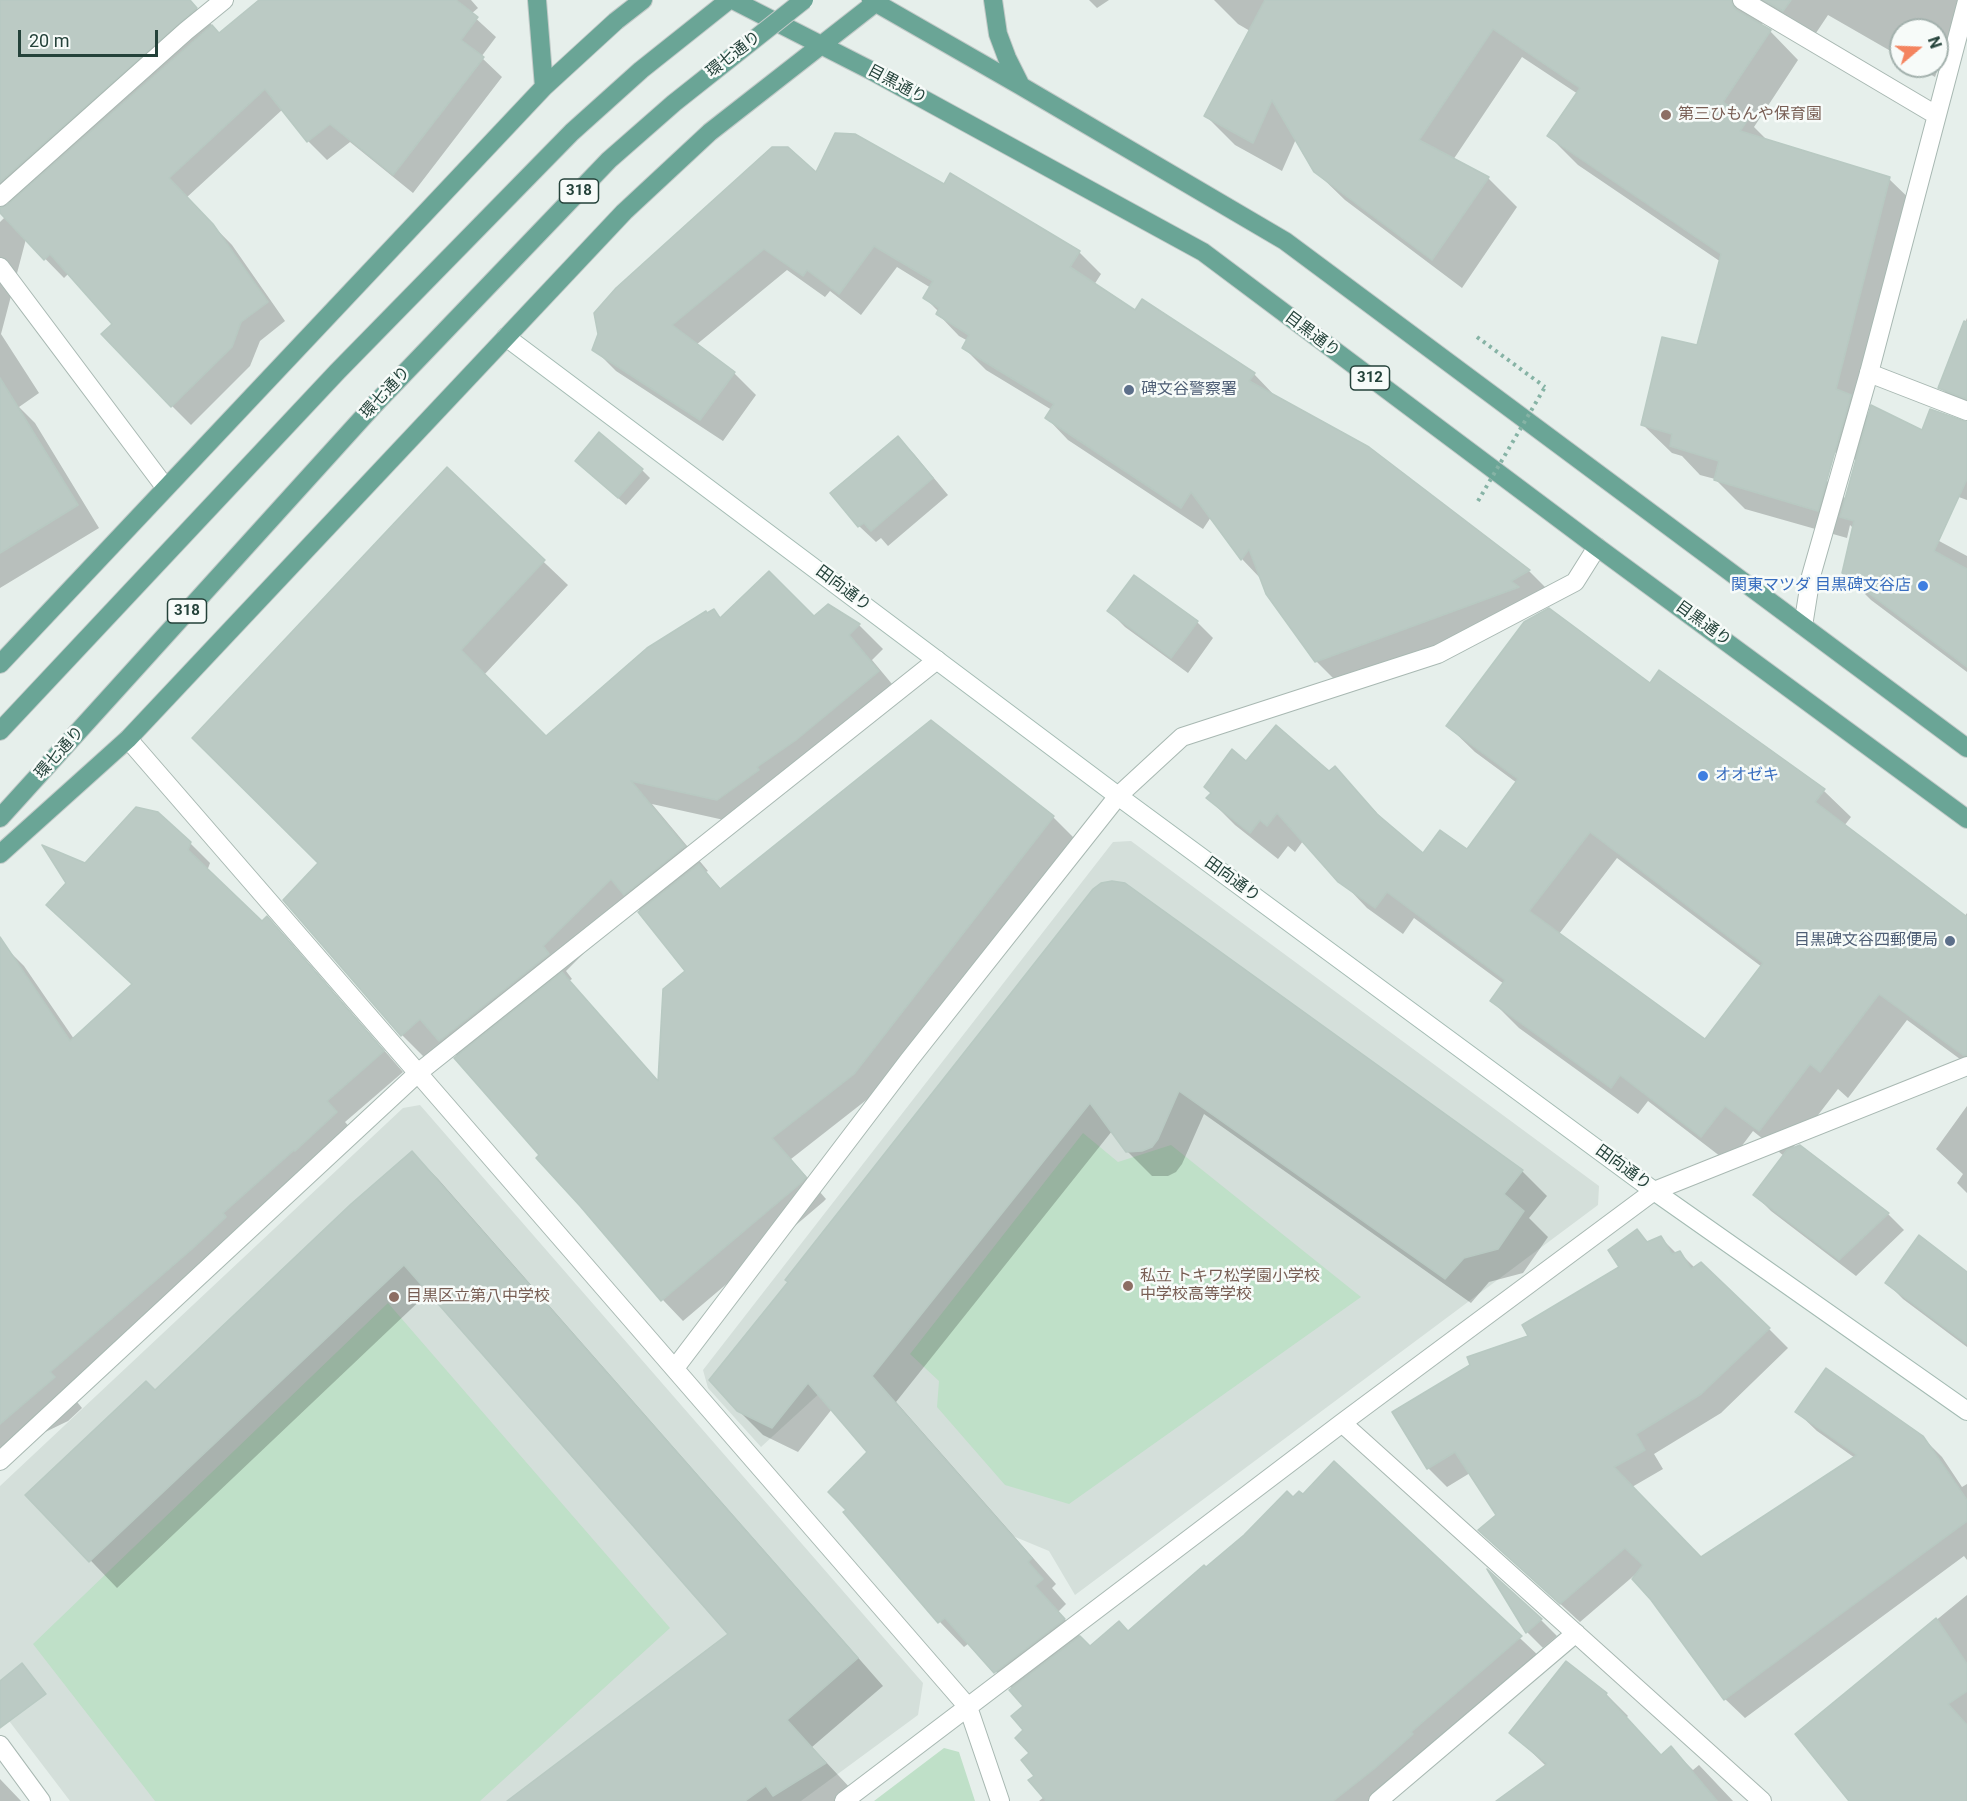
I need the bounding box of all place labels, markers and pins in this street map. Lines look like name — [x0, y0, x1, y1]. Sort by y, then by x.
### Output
place label: 第三ひもんや保育園 — [1678, 105, 1822, 125]
marker: 第三ひもんや保育園 — [1659, 108, 1673, 122]
place label: 碑文谷警察署 — [1141, 380, 1237, 400]
marker: 碑文谷警察署 — [1122, 383, 1136, 397]
place label: 関東マツダ 目黒碑文谷店 — [1731, 576, 1911, 596]
marker: 関東マツダ 目黒碑文谷店 — [1916, 579, 1930, 593]
place label: オオゼキ — [1715, 766, 1779, 786]
marker: オオゼキ — [1696, 769, 1710, 783]
place label: 目黒碑文谷四郵便局 — [1794, 931, 1938, 951]
marker: 目黒碑文谷四郵便局 — [1943, 934, 1957, 948]
place label: 私立 トキワ松学園小学校 中学校高等学校 — [1140, 1267, 1320, 1305]
marker: 私立 トキワ松学園小学校 中学校高等学校 — [1121, 1279, 1135, 1293]
place label: 目黒区立第八中学校 — [406, 1287, 550, 1307]
marker: 目黒区立第八中学校 — [387, 1290, 401, 1304]

